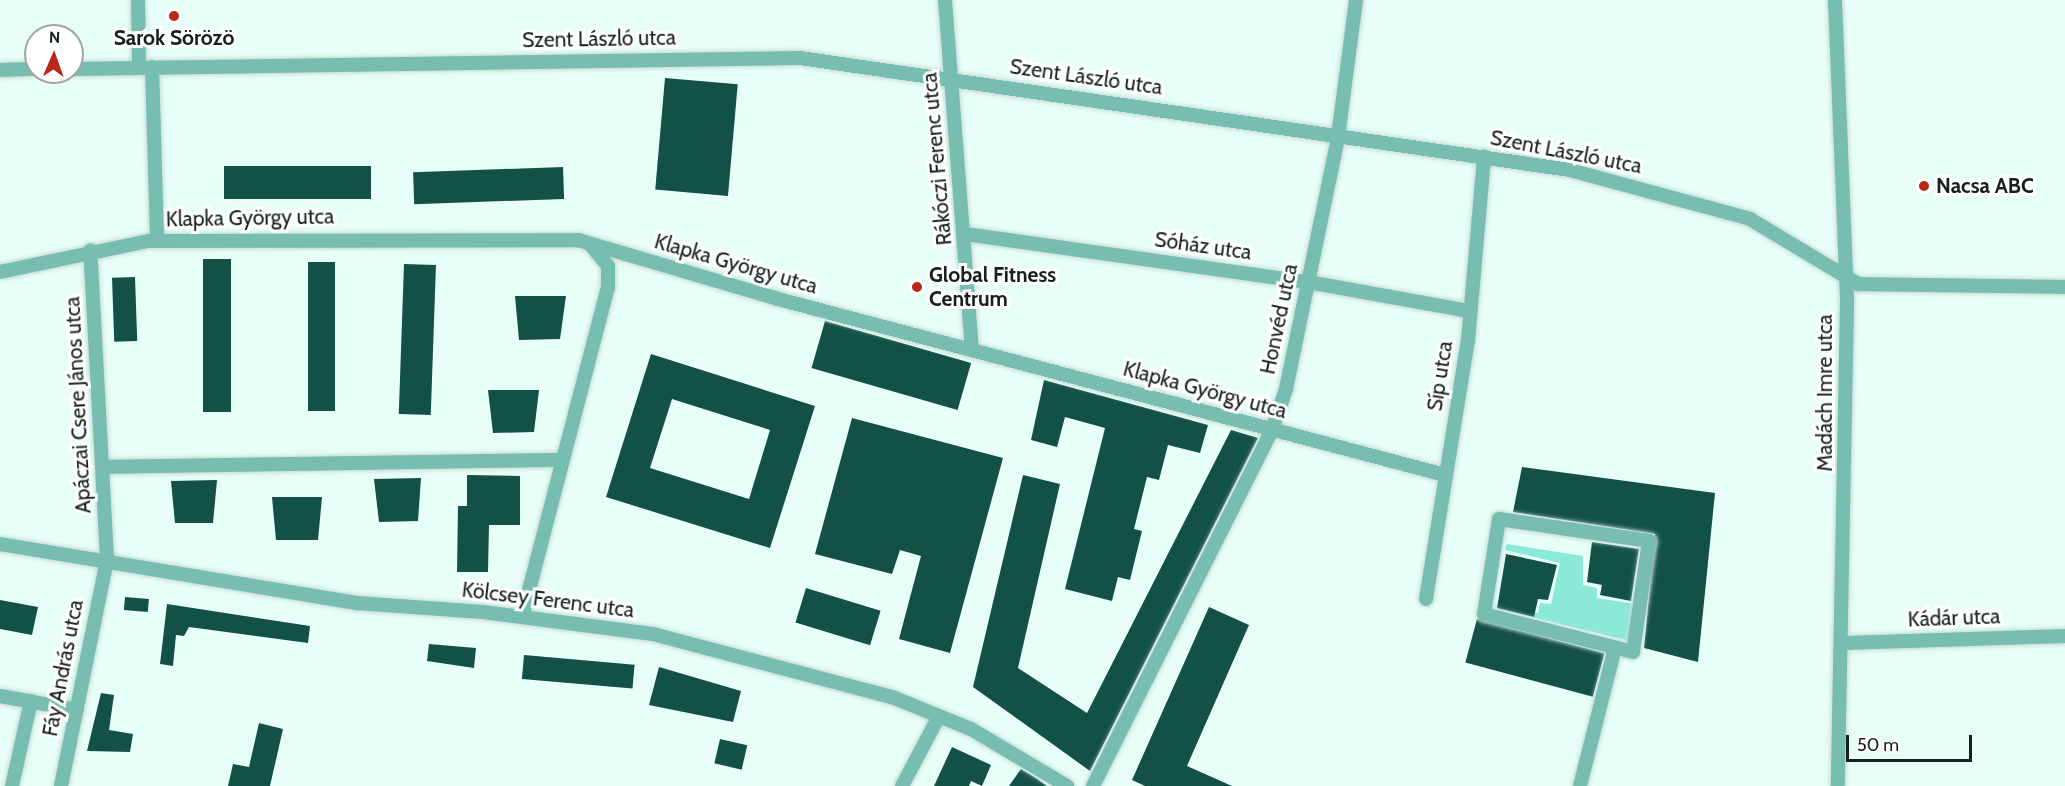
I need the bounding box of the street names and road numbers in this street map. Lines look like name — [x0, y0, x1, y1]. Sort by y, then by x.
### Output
street label: Szent László utca — [522, 25, 676, 53]
street label: Szent László utca — [1008, 54, 1164, 100]
street label: Rákóczi Ferenc utca — [917, 72, 957, 246]
street label: Szent László utca — [1488, 125, 1644, 179]
street label: Klapka György utca — [166, 204, 334, 232]
street label: Sóház utca — [1153, 227, 1253, 265]
street label: Klapka György utca — [652, 229, 820, 299]
street label: Honvéd utca — [1255, 261, 1303, 377]
street label: Apáczai Csere János utca — [60, 296, 96, 514]
street label: Madách Imre utca — [1812, 314, 1838, 472]
street label: Síp utca — [1422, 339, 1458, 413]
street label: Klapka György utca — [1120, 356, 1290, 424]
street label: Kölcsey Ferenc utca — [460, 577, 636, 623]
street label: Fáy András utca — [37, 598, 89, 738]
street label: Kádár utca — [1907, 604, 2001, 632]

